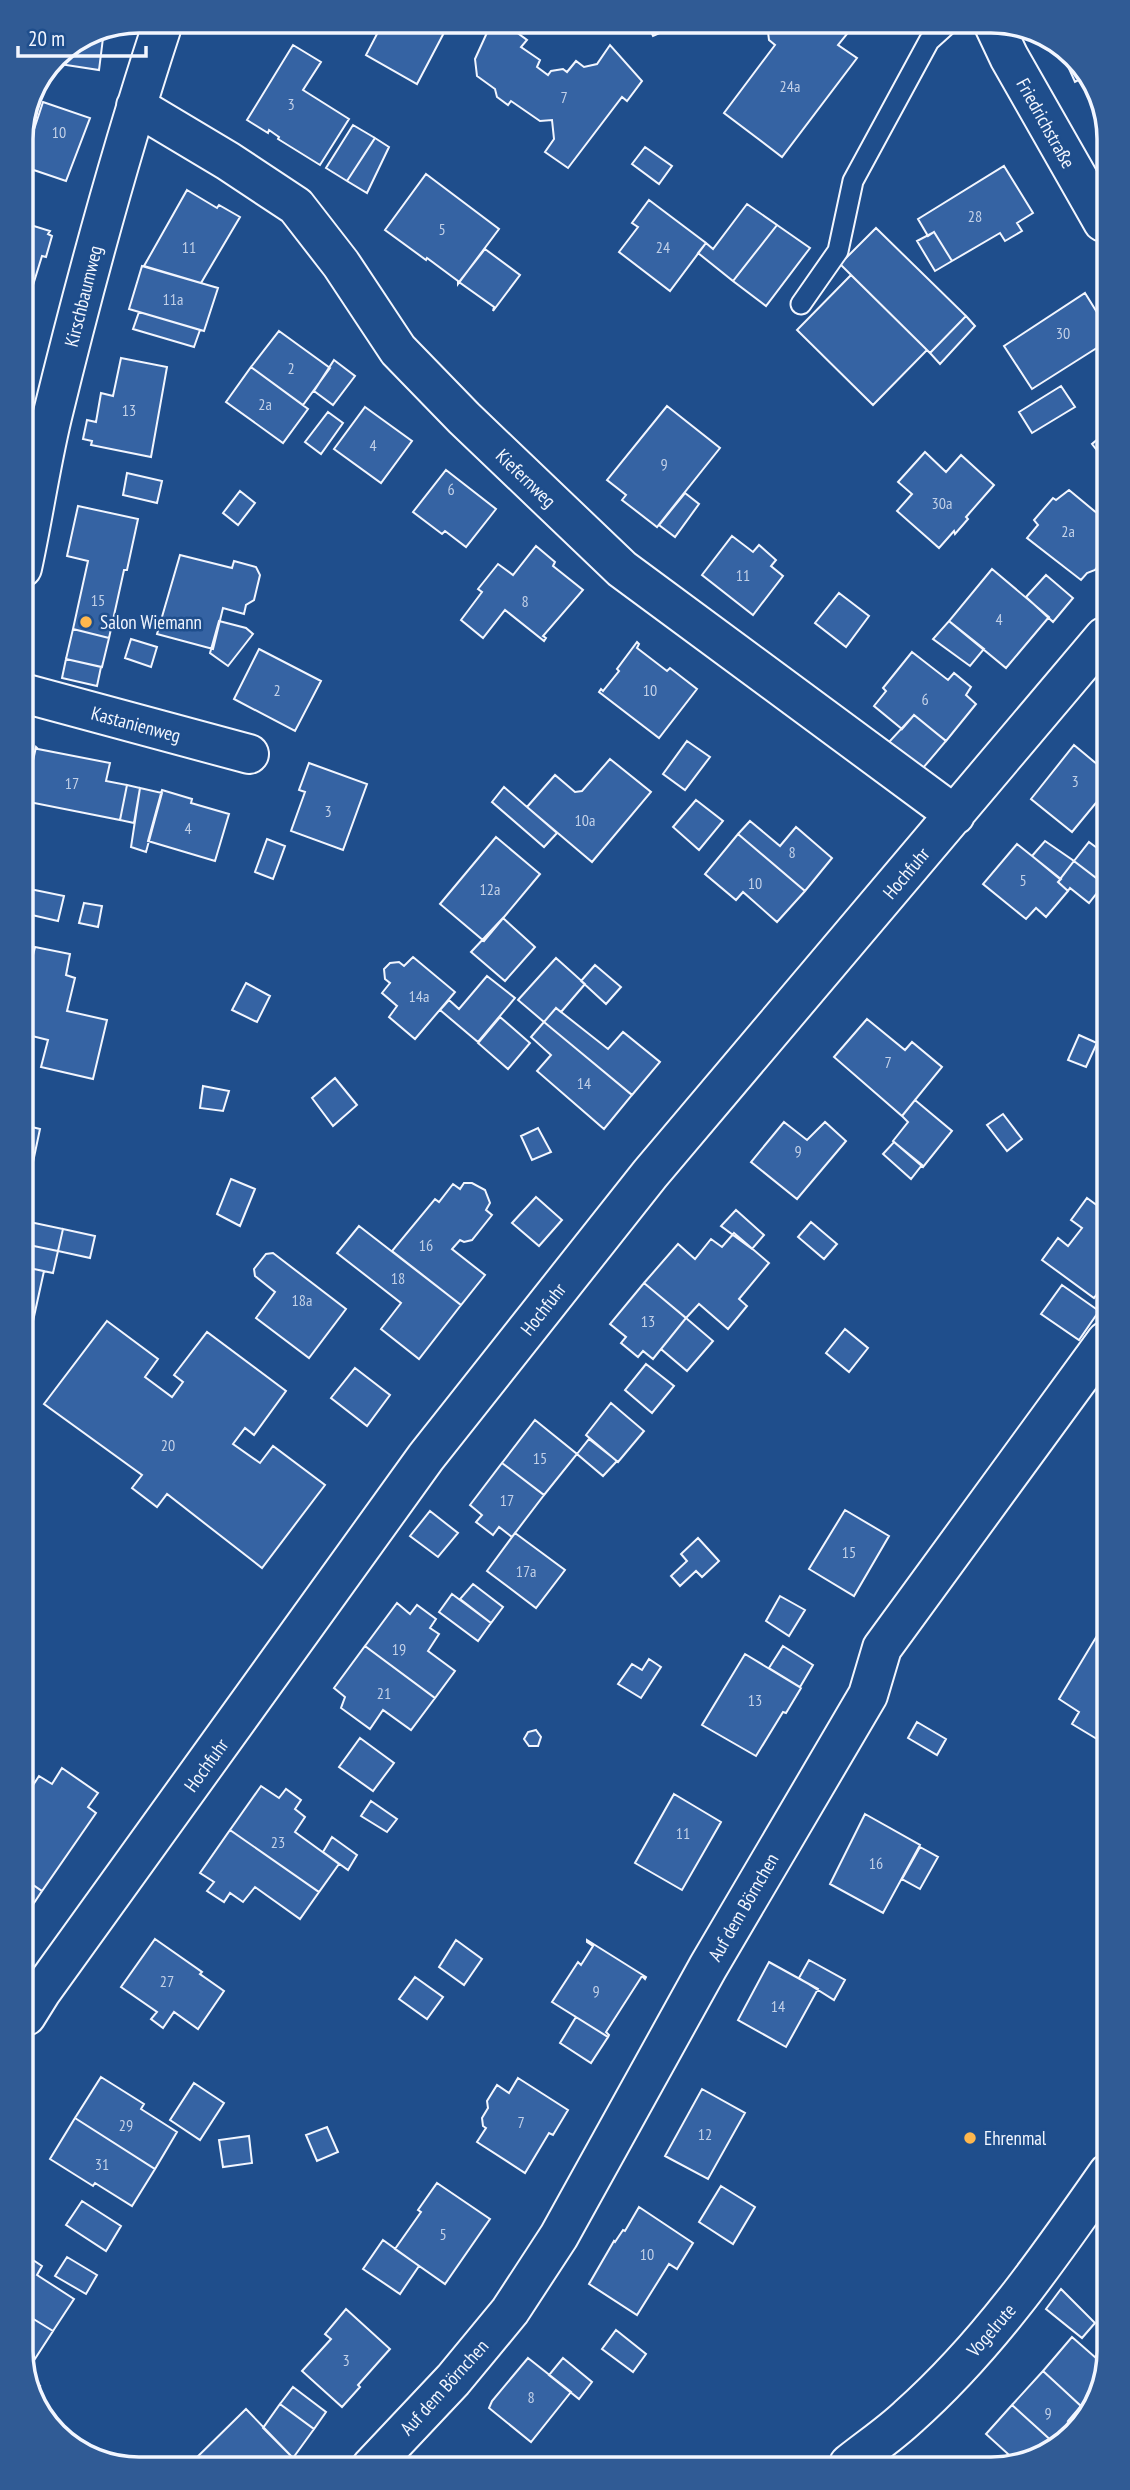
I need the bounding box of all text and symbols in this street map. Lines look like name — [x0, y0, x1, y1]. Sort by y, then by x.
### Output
scale bar — [18, 14, 145, 58]
text: 20 m — [28, 25, 65, 52]
street label: Friedrichstraße — [1011, 74, 1081, 172]
house number: 24a — [780, 76, 800, 96]
house number: 7 — [560, 87, 568, 107]
house number: 3 — [287, 94, 295, 114]
house number: 10 — [52, 122, 66, 142]
house number: 28 — [968, 206, 982, 226]
house number: 5 — [438, 219, 446, 239]
house number: 11 — [182, 237, 196, 257]
house number: 24 — [656, 237, 670, 257]
street label: Kirschbaumweg — [59, 243, 107, 349]
house number: 11a — [163, 289, 183, 309]
house number: 30 — [1056, 323, 1070, 343]
house number: 2 — [287, 358, 295, 378]
house number: 2a — [258, 394, 272, 414]
house number: 13 — [122, 400, 136, 420]
house number: 4 — [369, 435, 377, 455]
street label: Kiefernweg — [491, 444, 561, 512]
house number: 9 — [660, 454, 668, 474]
house number: 6 — [447, 479, 455, 499]
house number: 30a — [932, 493, 952, 513]
house number: 2a — [1061, 521, 1075, 541]
house number: 11 — [736, 565, 750, 585]
house number: 15 — [91, 590, 105, 610]
house number: 8 — [521, 591, 529, 611]
house number: 4 — [995, 609, 1003, 629]
place label: Salon Wiemann — [100, 610, 202, 634]
marker: Salon Wiemann — [78, 614, 94, 630]
house number: 2 — [273, 680, 281, 700]
house number: 10 — [643, 680, 657, 700]
house number: 6 — [921, 689, 929, 709]
street label: Kastanienweg — [89, 701, 183, 747]
house number: 3 — [1071, 771, 1079, 791]
house number: 17 — [65, 773, 79, 793]
house number: 3 — [324, 801, 332, 821]
house number: 10a — [575, 810, 595, 830]
house number: 4 — [184, 818, 192, 838]
house number: 8 — [788, 842, 796, 862]
street label: Hochfuhr — [877, 842, 935, 904]
house number: 5 — [1019, 870, 1027, 890]
house number: 10 — [748, 873, 762, 893]
house number: 12a — [480, 879, 500, 899]
house number: 14a — [409, 986, 429, 1006]
house number: 7 — [884, 1052, 892, 1072]
house number: 14 — [577, 1073, 591, 1093]
house number: 9 — [794, 1141, 802, 1161]
house number: 16 — [419, 1235, 433, 1255]
house number: 18 — [391, 1268, 405, 1288]
street label: Hochfuhr — [515, 1277, 571, 1340]
house number: 18a — [292, 1290, 312, 1310]
house number: 13 — [641, 1311, 655, 1331]
house number: 20 — [161, 1435, 175, 1455]
house number: 15 — [533, 1448, 547, 1468]
house number: 17 — [500, 1490, 514, 1510]
house number: 15 — [842, 1542, 856, 1562]
house number: 17a — [516, 1561, 536, 1581]
house number: 19 — [392, 1639, 406, 1659]
house number: 21 — [377, 1683, 391, 1703]
house number: 13 — [748, 1690, 762, 1710]
street label: Hochfuhr — [179, 1733, 234, 1796]
house number: 11 — [676, 1823, 690, 1843]
house number: 23 — [271, 1832, 285, 1852]
street label: Auf dem Börnchen — [702, 1849, 784, 1965]
house number: 16 — [869, 1853, 883, 1873]
house number: 27 — [160, 1971, 174, 1991]
house number: 9 — [592, 1981, 600, 2001]
house number: 14 — [771, 1996, 785, 2016]
house number: 7 — [517, 2112, 525, 2132]
house number: 29 — [119, 2115, 133, 2135]
house number: 12 — [698, 2124, 712, 2144]
place label: Ehrenmal — [984, 2126, 1047, 2150]
marker: Ehrenmal — [962, 2130, 978, 2146]
house number: 31 — [95, 2154, 109, 2174]
house number: 5 — [439, 2224, 447, 2244]
house number: 10 — [640, 2244, 654, 2264]
street label: Vogelrute — [961, 2298, 1021, 2362]
street label: Auf dem Börnchen — [395, 2334, 493, 2440]
house number: 3 — [342, 2350, 350, 2370]
house number: 8 — [527, 2387, 535, 2407]
house number: 9 — [1044, 2403, 1052, 2423]

